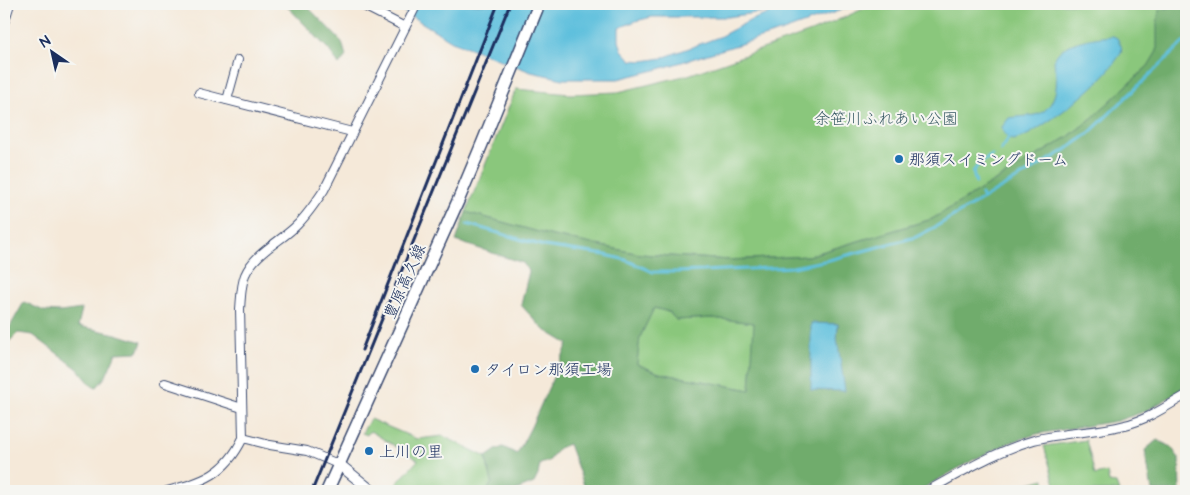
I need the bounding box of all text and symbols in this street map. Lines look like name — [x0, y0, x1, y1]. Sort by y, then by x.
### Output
north arrow — [28, 28, 78, 78]
text: N — [36, 31, 55, 53]
park label: 余笹川ふれあい公園 — [814, 108, 958, 130]
place label: 那須スイミングドーム — [909, 149, 1068, 171]
marker: 那須スイミングドーム — [893, 153, 905, 165]
street label: 豊原高久線 — [379, 240, 431, 322]
place label: タイロン那須工場 — [485, 359, 612, 381]
marker: タイロン那須工場 — [469, 363, 481, 375]
place label: 上川の里 — [379, 441, 443, 463]
marker: 上川の里 — [363, 445, 375, 457]

